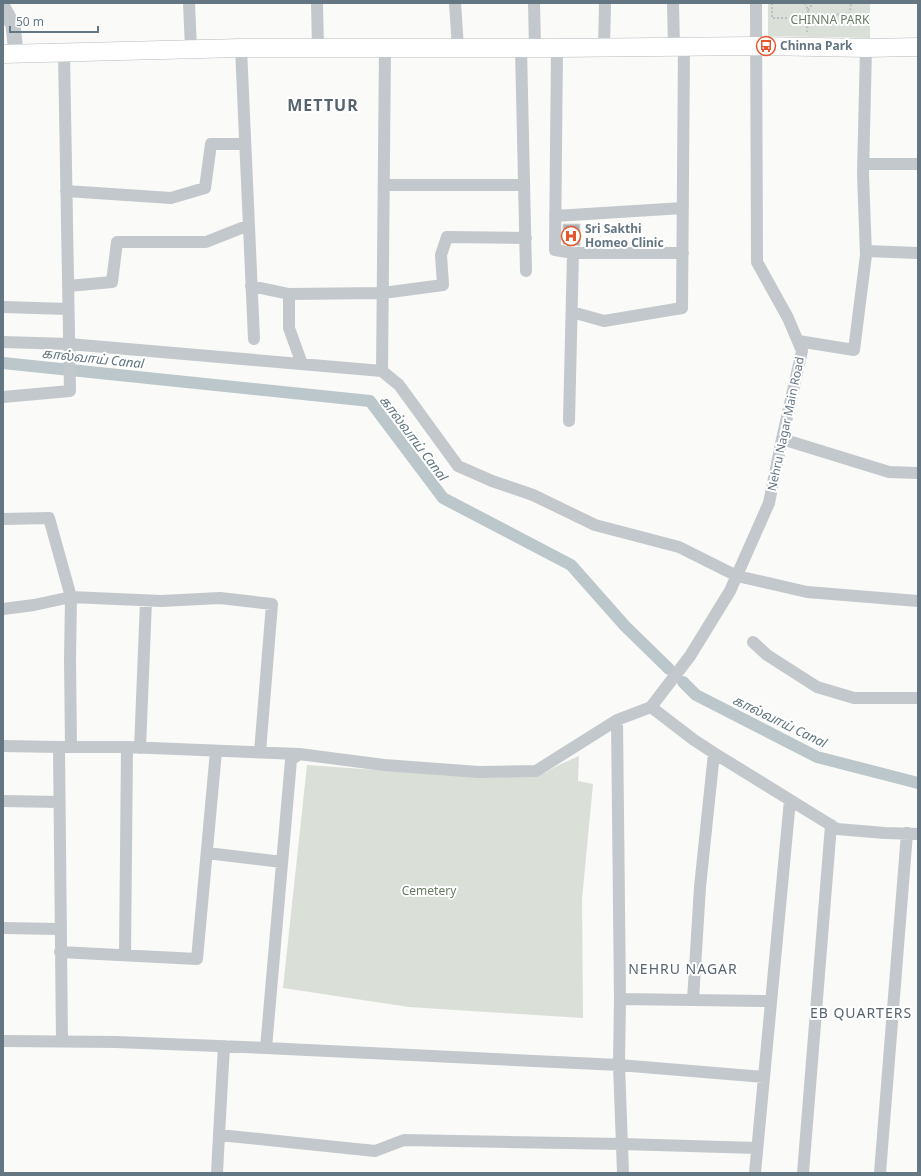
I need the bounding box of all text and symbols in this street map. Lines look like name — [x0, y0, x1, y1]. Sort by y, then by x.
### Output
scale bar — [10, 8, 98, 34]
park label: CHINNA PARK — [791, 11, 870, 28]
text: 50 m — [16, 13, 44, 30]
bus stop icon: Chinna Park — [755, 35, 777, 57]
place label: Chinna Park — [780, 37, 853, 54]
district label: METTUR — [287, 94, 359, 116]
place label: Sri Sakthi Homeo Clinic — [585, 220, 664, 251]
hospital icon: Sri Sakthi Homeo Clinic — [560, 225, 582, 247]
water label: கால்வாய் Canal — [41, 344, 146, 372]
street label: Nehru Nagar Main Road — [763, 355, 808, 493]
water label: கால்வாய் Canal — [376, 391, 453, 485]
water label: கால்வாய் Canal — [730, 690, 831, 752]
park label: Cemetery — [402, 882, 457, 899]
district label: NEHRU NAGAR — [628, 959, 738, 978]
district label: EB QUARTERS — [810, 1003, 912, 1022]

